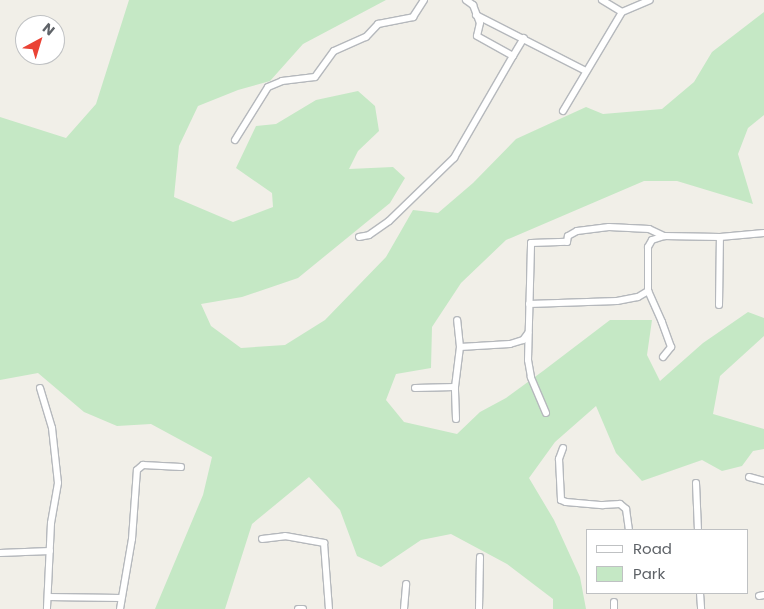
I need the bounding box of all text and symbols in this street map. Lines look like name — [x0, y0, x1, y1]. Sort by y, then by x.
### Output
north arrow — [15, 15, 65, 65]
text: N — [38, 18, 59, 40]
legend — [586, 529, 749, 594]
text: Road — [633, 538, 672, 559]
text: Park — [633, 563, 665, 584]

